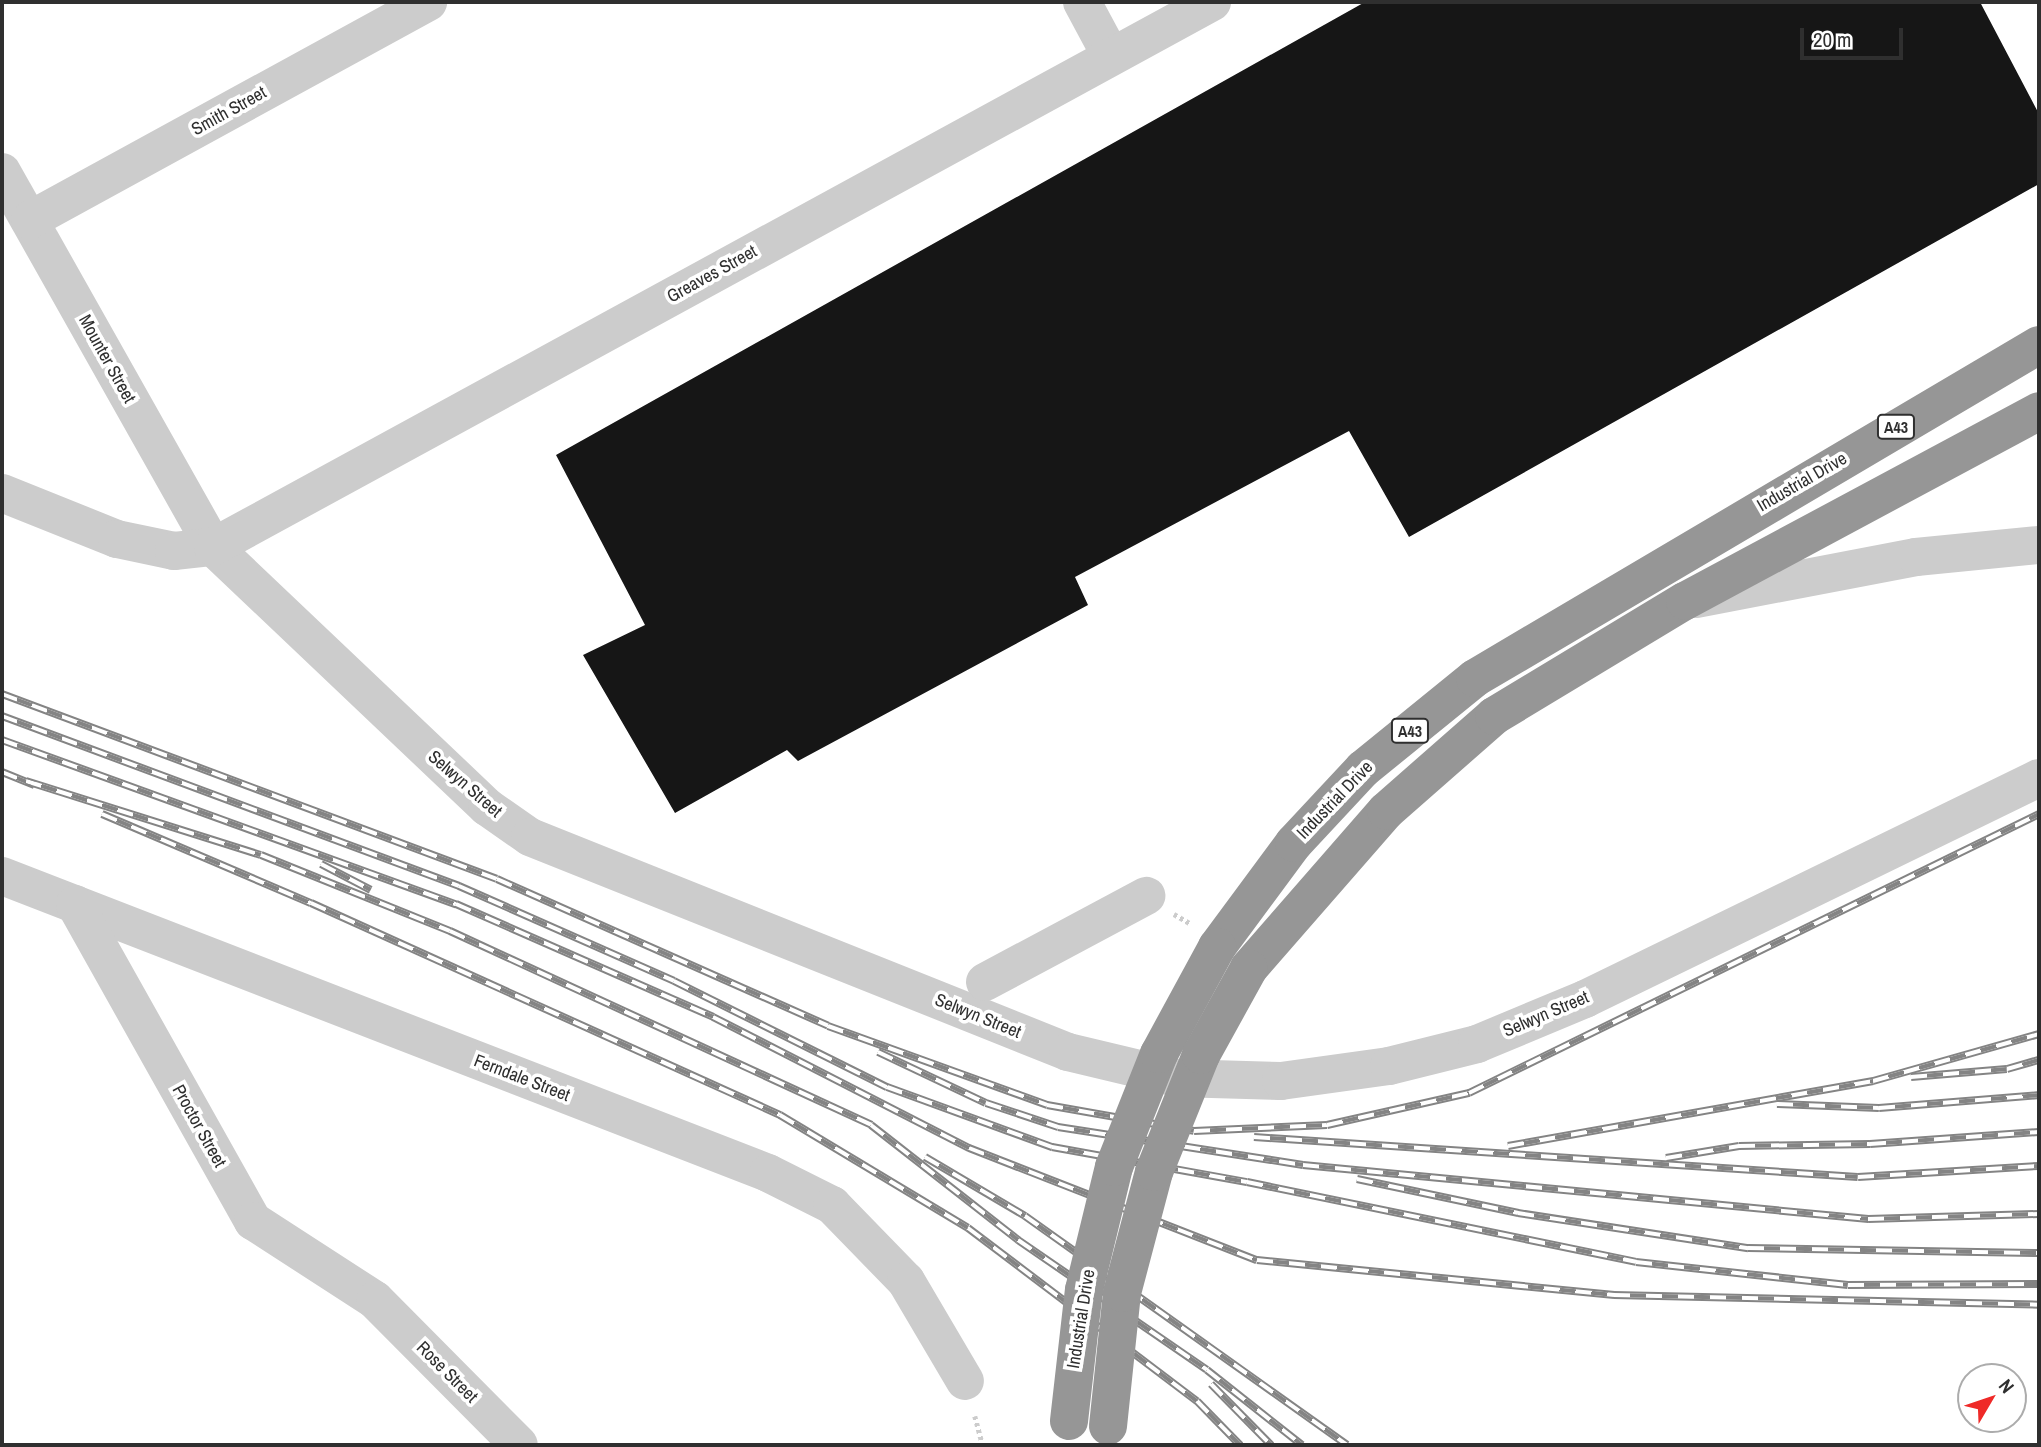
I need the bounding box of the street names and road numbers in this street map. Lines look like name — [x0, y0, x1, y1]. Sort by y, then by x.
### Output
street label: Smith Street — [188, 82, 270, 140]
street label: Greaves Street — [663, 240, 761, 308]
street label: Mounter Street — [74, 311, 140, 407]
road number: A43 — [1877, 414, 1915, 440]
street label: Industrial Drive — [1753, 448, 1851, 516]
road number: A43 — [1391, 718, 1429, 744]
street label: Selwyn Street — [424, 746, 506, 822]
street label: Industrial Drive — [1292, 757, 1378, 843]
street label: Selwyn Street — [1500, 986, 1592, 1042]
street label: Selwyn Street — [932, 989, 1024, 1043]
street label: Ferndale Street — [471, 1050, 573, 1106]
street label: Proctor Street — [167, 1081, 231, 1171]
street label: Industrial Drive — [1063, 1268, 1099, 1370]
street label: Rose Street — [412, 1337, 482, 1407]

